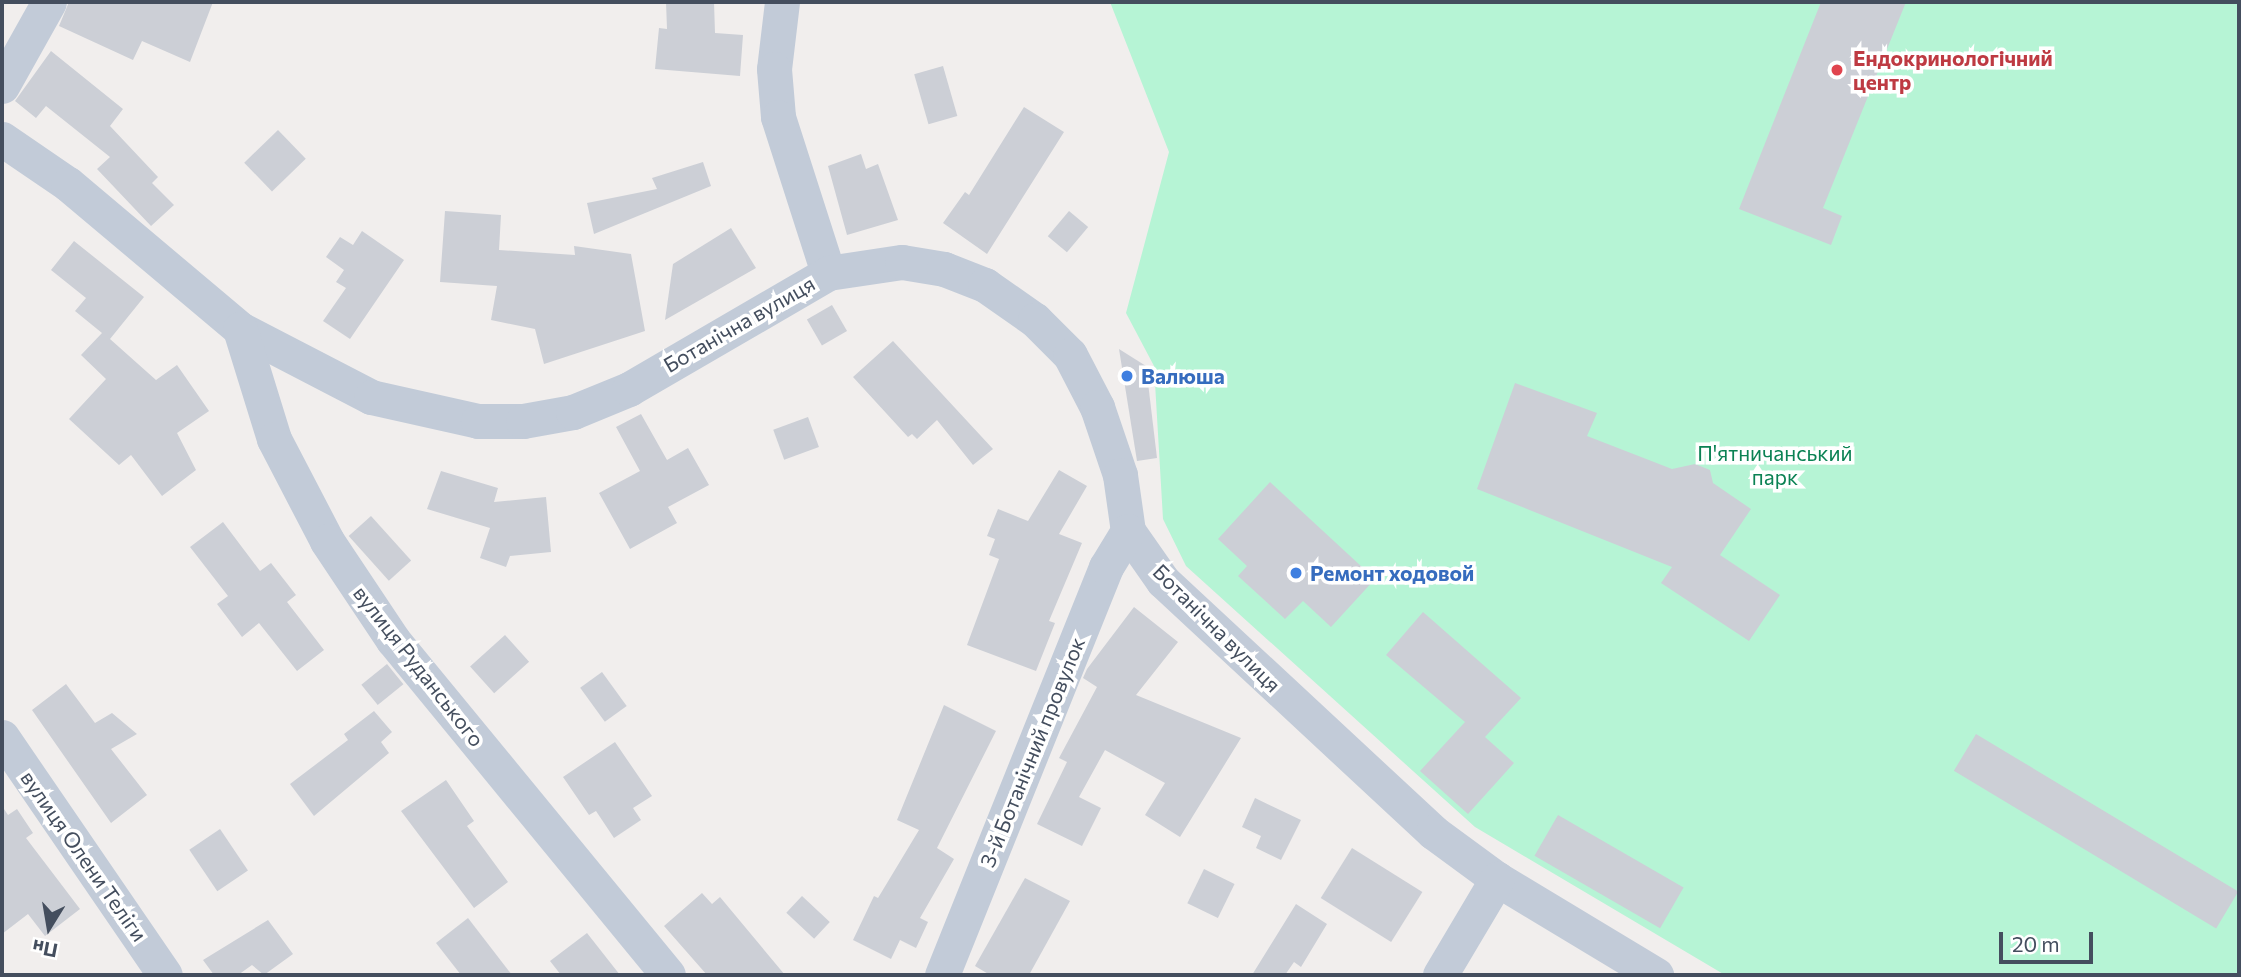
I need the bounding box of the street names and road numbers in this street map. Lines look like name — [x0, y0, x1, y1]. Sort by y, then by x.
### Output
street label: Ботанічна вулиця — [659, 270, 819, 378]
street label: Ботанічна вулиця — [1148, 559, 1286, 697]
street label: вулиця Руданського — [348, 581, 490, 751]
street label: 3-й Ботанічний провулок — [974, 633, 1090, 871]
street label: вулиця Олени Теліги — [16, 766, 152, 946]

